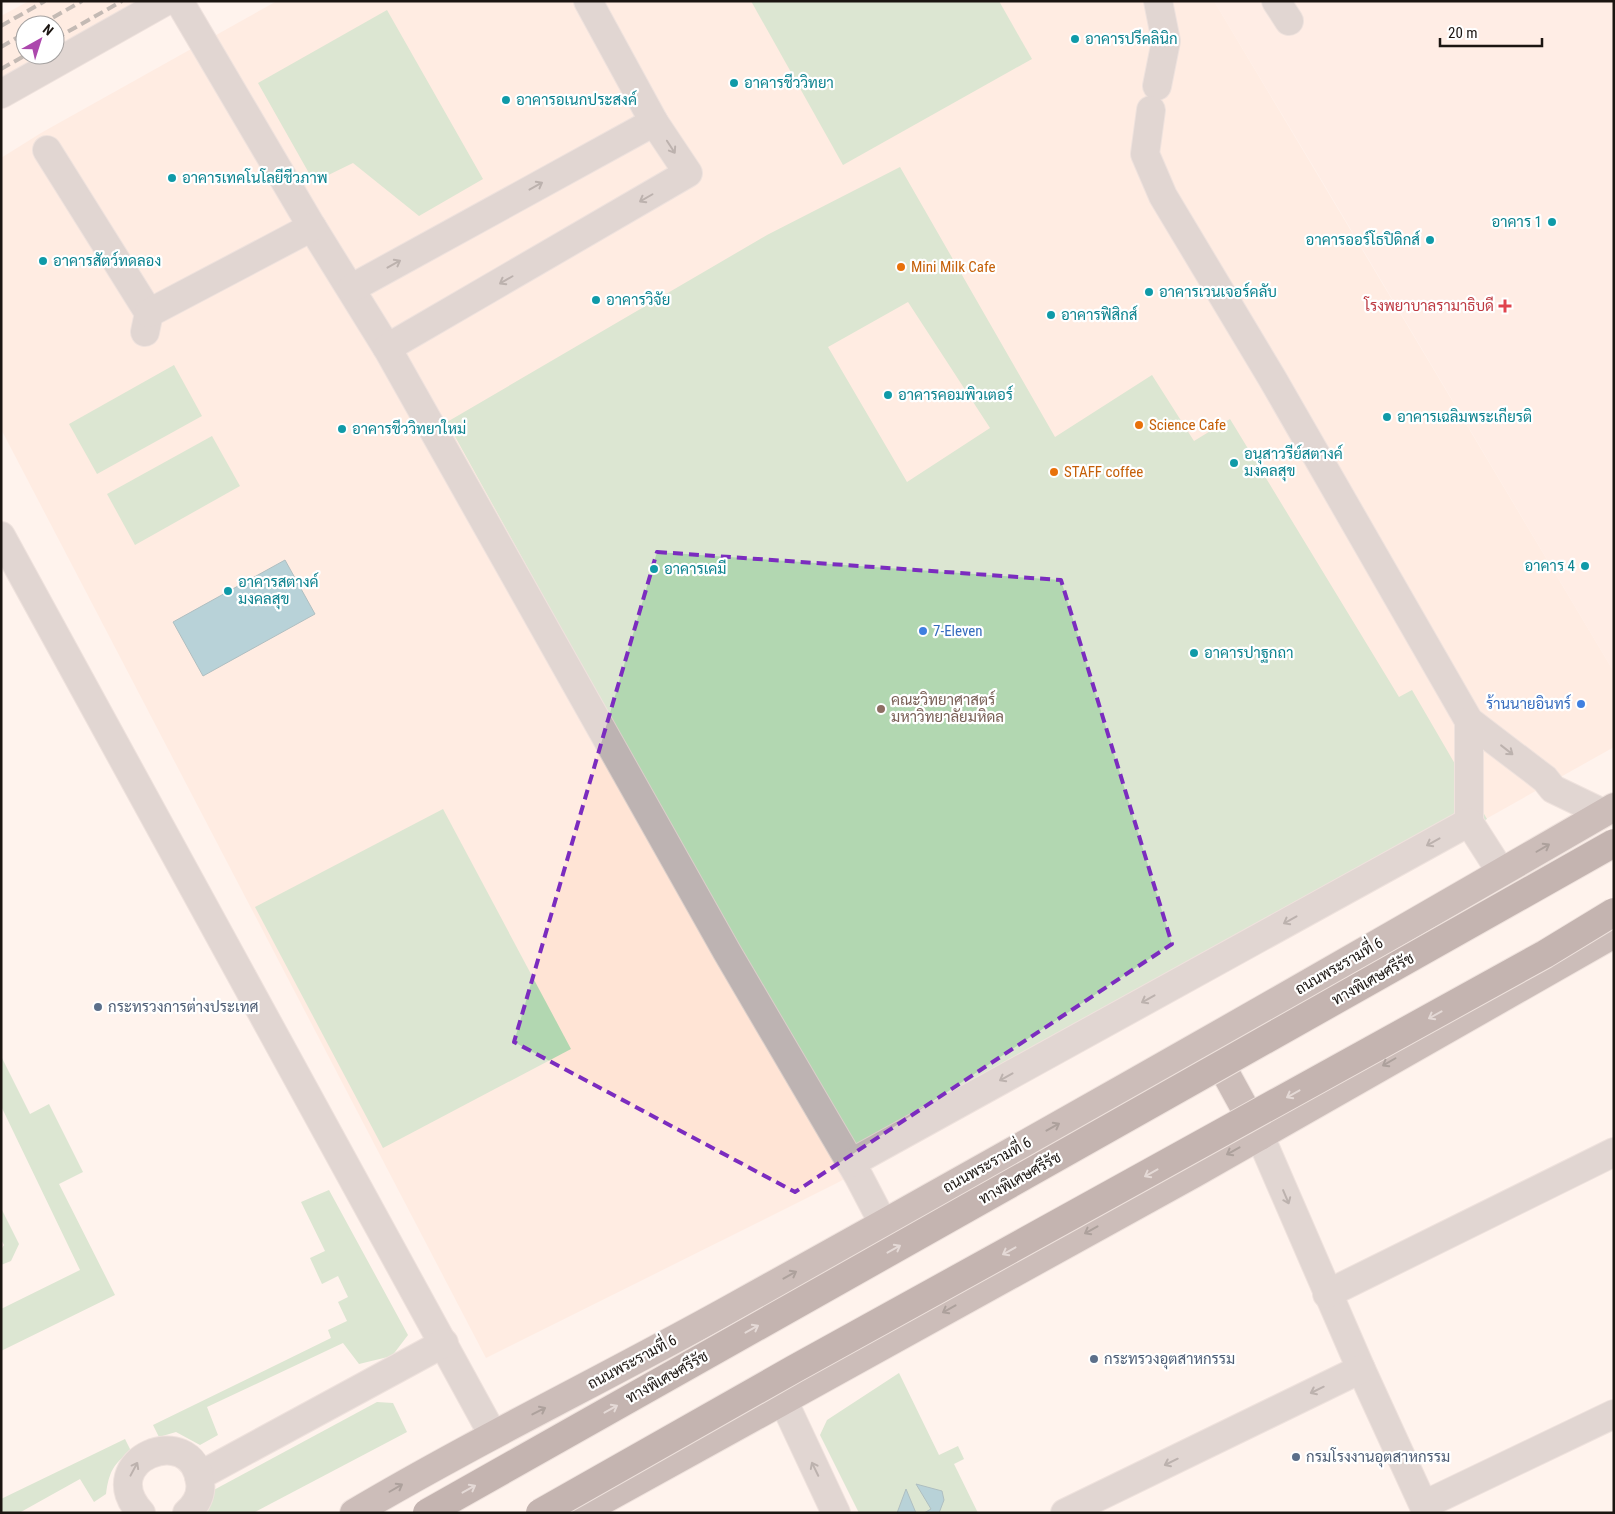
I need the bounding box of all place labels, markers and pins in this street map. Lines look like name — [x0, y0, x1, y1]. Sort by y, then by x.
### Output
place label: อาคารปรีคลินิก — [1085, 29, 1178, 48]
marker: อาคารปรีคลินิก — [1069, 33, 1081, 45]
place label: อาคารชีววิทยา — [744, 73, 834, 92]
marker: อาคารชีววิทยา — [728, 77, 740, 89]
place label: อาคารอเนกประสงค์ — [516, 90, 637, 109]
marker: อาคารอเนกประสงค์ — [500, 94, 512, 106]
place label: อาคารเทคโนโลยีชีวภาพ — [182, 168, 328, 187]
marker: อาคารเทคโนโลยีชีวภาพ — [166, 172, 178, 184]
place label: อาคาร 1 — [1491, 213, 1542, 231]
marker: อาคาร 1 — [1546, 216, 1558, 228]
place label: อาคารออร์โธปิดิกส์ — [1306, 230, 1420, 249]
marker: อาคารออร์โธปิดิกส์ — [1424, 234, 1436, 246]
place label: อาคารสัตว์ทดลอง — [53, 251, 161, 270]
marker: อาคารสัตว์ทดลอง — [37, 255, 49, 267]
place label: Mini Milk Cafe — [911, 258, 996, 276]
marker: Mini Milk Cafe — [895, 261, 907, 273]
place label: อาคารเวนเจอร์คลับ — [1159, 282, 1277, 301]
marker: อาคารเวนเจอร์คลับ — [1143, 286, 1155, 298]
place label: อาคารวิจัย — [606, 291, 670, 309]
marker: อาคารวิจัย — [590, 294, 602, 306]
place label: โรงพยาบาลรามาธิบดี — [1363, 296, 1494, 315]
marker: โรงพยาบาลรามาธิบดี — [1498, 299, 1512, 313]
place label: อาคารฟิสิกส์ — [1061, 305, 1138, 324]
marker: อาคารฟิสิกส์ — [1045, 309, 1057, 321]
place label: อาคารคอมพิวเตอร์ — [898, 385, 1013, 404]
marker: อาคารคอมพิวเตอร์ — [882, 389, 894, 401]
place label: อาคารเฉลิมพระเกียรติ — [1397, 407, 1532, 426]
marker: อาคารเฉลิมพระเกียรติ — [1381, 411, 1393, 423]
place label: Science Cafe — [1149, 416, 1226, 434]
place label: อาคารชีววิทยาใหม่ — [352, 419, 466, 438]
marker: Science Cafe — [1133, 419, 1145, 431]
marker: อาคารชีววิทยาใหม่ — [336, 423, 348, 435]
place label: อนุสาวรีย์สตางค์ มงคลสุข — [1244, 444, 1343, 482]
marker: อนุสาวรีย์สตางค์ มงคลสุข — [1228, 457, 1240, 469]
place label: STAFF coffee — [1064, 463, 1143, 481]
marker: STAFF coffee — [1048, 466, 1060, 478]
place label: อาคาร 4 — [1524, 557, 1575, 575]
place label: อาคารเคมี — [664, 559, 727, 578]
marker: อาคาร 4 — [1579, 560, 1591, 572]
marker: อาคารเคมี — [648, 563, 660, 575]
place label: อาคารสตางค์ มงคลสุข — [238, 572, 319, 610]
marker: อาคารสตางค์ มงคลสุข — [222, 585, 234, 597]
place label: 7-Eleven — [933, 622, 983, 640]
marker: 7-Eleven — [917, 625, 929, 637]
place label: อาคารปาฐกถา — [1204, 644, 1293, 663]
marker: อาคารปาฐกถา — [1188, 647, 1200, 659]
place label: คณะวิทยาศาสตร์ มหาวิทยาลัยมหิดล — [891, 690, 1004, 726]
place label: ร้านนายอินทร์ — [1486, 694, 1571, 713]
marker: ร้านนายอินทร์ — [1575, 698, 1587, 710]
marker: คณะวิทยาศาสตร์ มหาวิทยาลัยมหิดล — [875, 703, 887, 715]
place label: กระทรวงการต่างประเทศ — [108, 997, 259, 1016]
marker: กระทรวงการต่างประเทศ — [92, 1001, 104, 1013]
place label: กระทรวงอุตสาหกรรม — [1104, 1350, 1235, 1370]
marker: กระทรวงอุตสาหกรรม — [1088, 1353, 1100, 1365]
place label: กรมโรงงานอุตสาหกรรม — [1306, 1447, 1450, 1468]
marker: กรมโรงงานอุตสาหกรรม — [1290, 1451, 1302, 1463]

